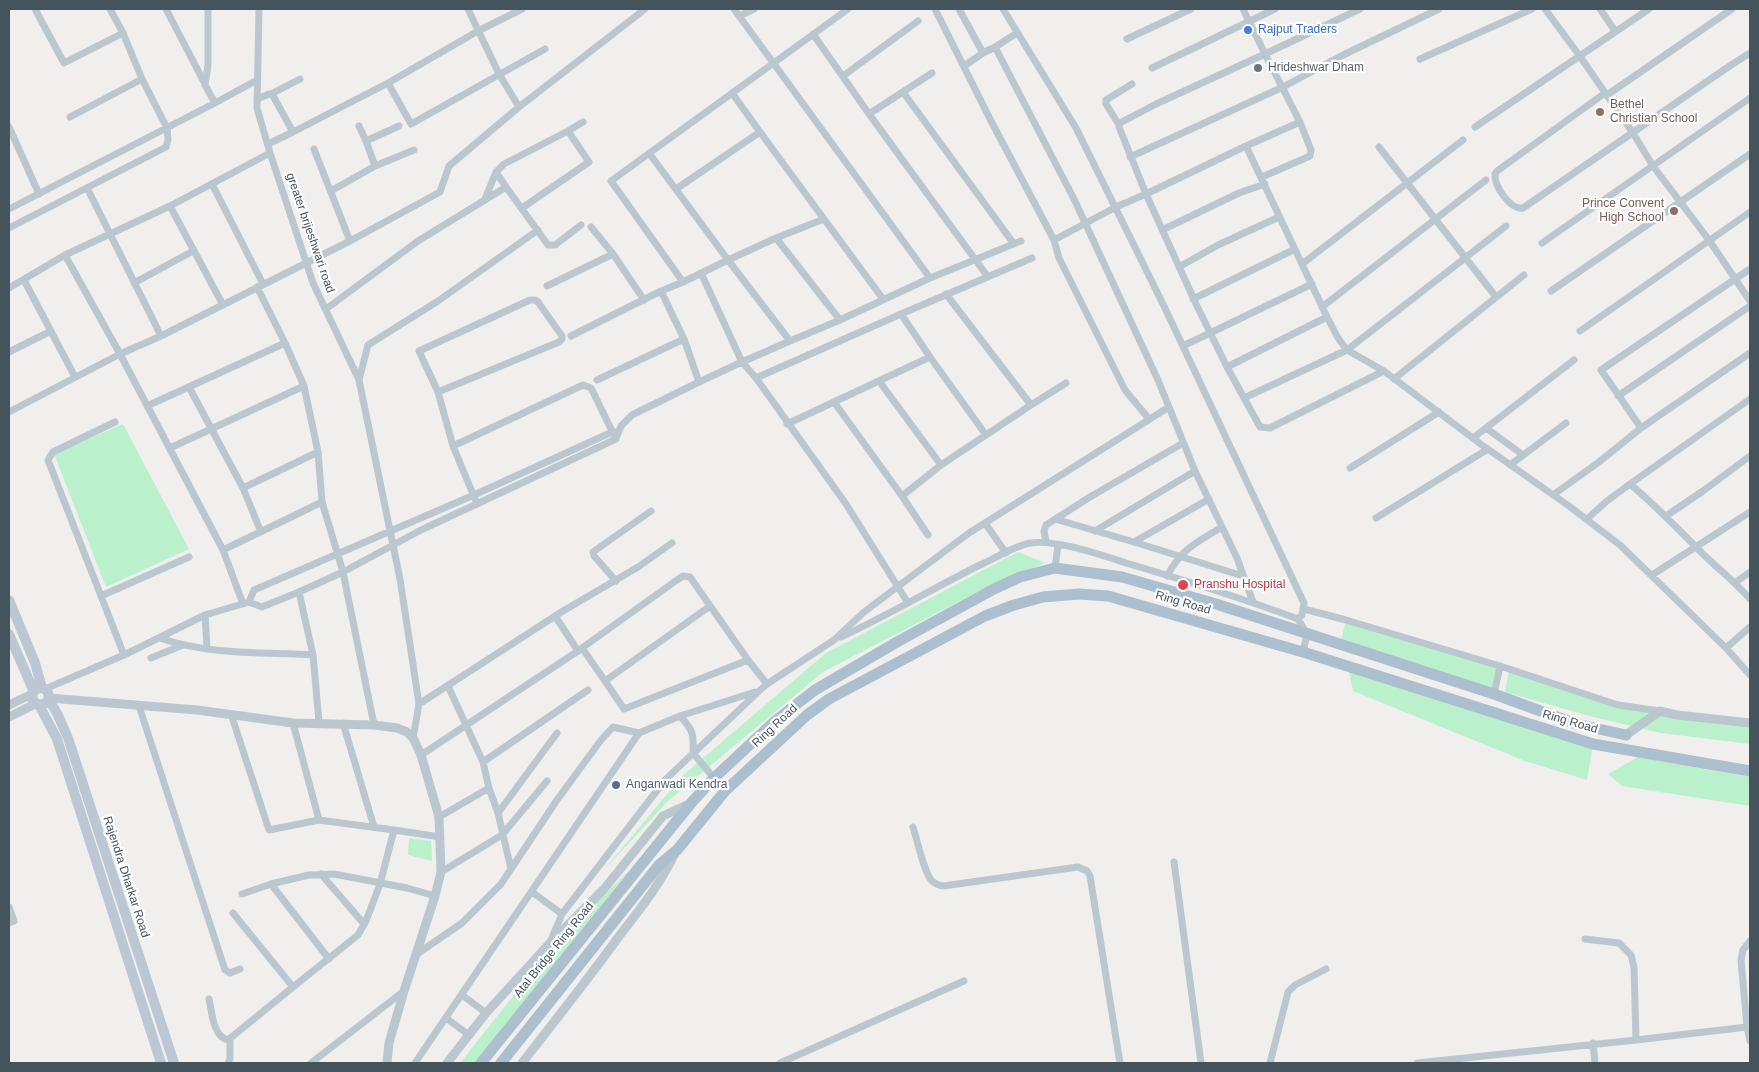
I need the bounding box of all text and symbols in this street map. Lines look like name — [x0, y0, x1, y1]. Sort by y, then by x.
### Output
place label: Rajput Traders — [1258, 23, 1337, 37]
marker: Rajput Traders — [1242, 24, 1254, 36]
place label: Hrideshwar Dham — [1268, 61, 1364, 75]
marker: Hrideshwar Dham — [1252, 62, 1264, 74]
place label: Bethel Christian School — [1610, 98, 1697, 126]
marker: Bethel Christian School — [1594, 106, 1606, 118]
street label: greater brijeshwari road — [283, 171, 337, 295]
place label: Prince Convent High School — [1582, 197, 1664, 225]
marker: Prince Convent High School — [1668, 205, 1680, 217]
marker: Pranshu Hospital — [1176, 578, 1190, 592]
place label: Pranshu Hospital — [1194, 578, 1285, 592]
street label: Ring Road — [1154, 588, 1212, 618]
street label: Ring Road — [749, 701, 801, 751]
street label: Ring Road — [1541, 707, 1599, 737]
place label: Anganwadi Kendra — [626, 778, 727, 792]
marker: Anganwadi Kendra — [610, 779, 622, 791]
street label: Rajendra Dharkar Road — [100, 815, 152, 939]
street label: Atal Bridge Ring Road — [511, 899, 597, 1001]

